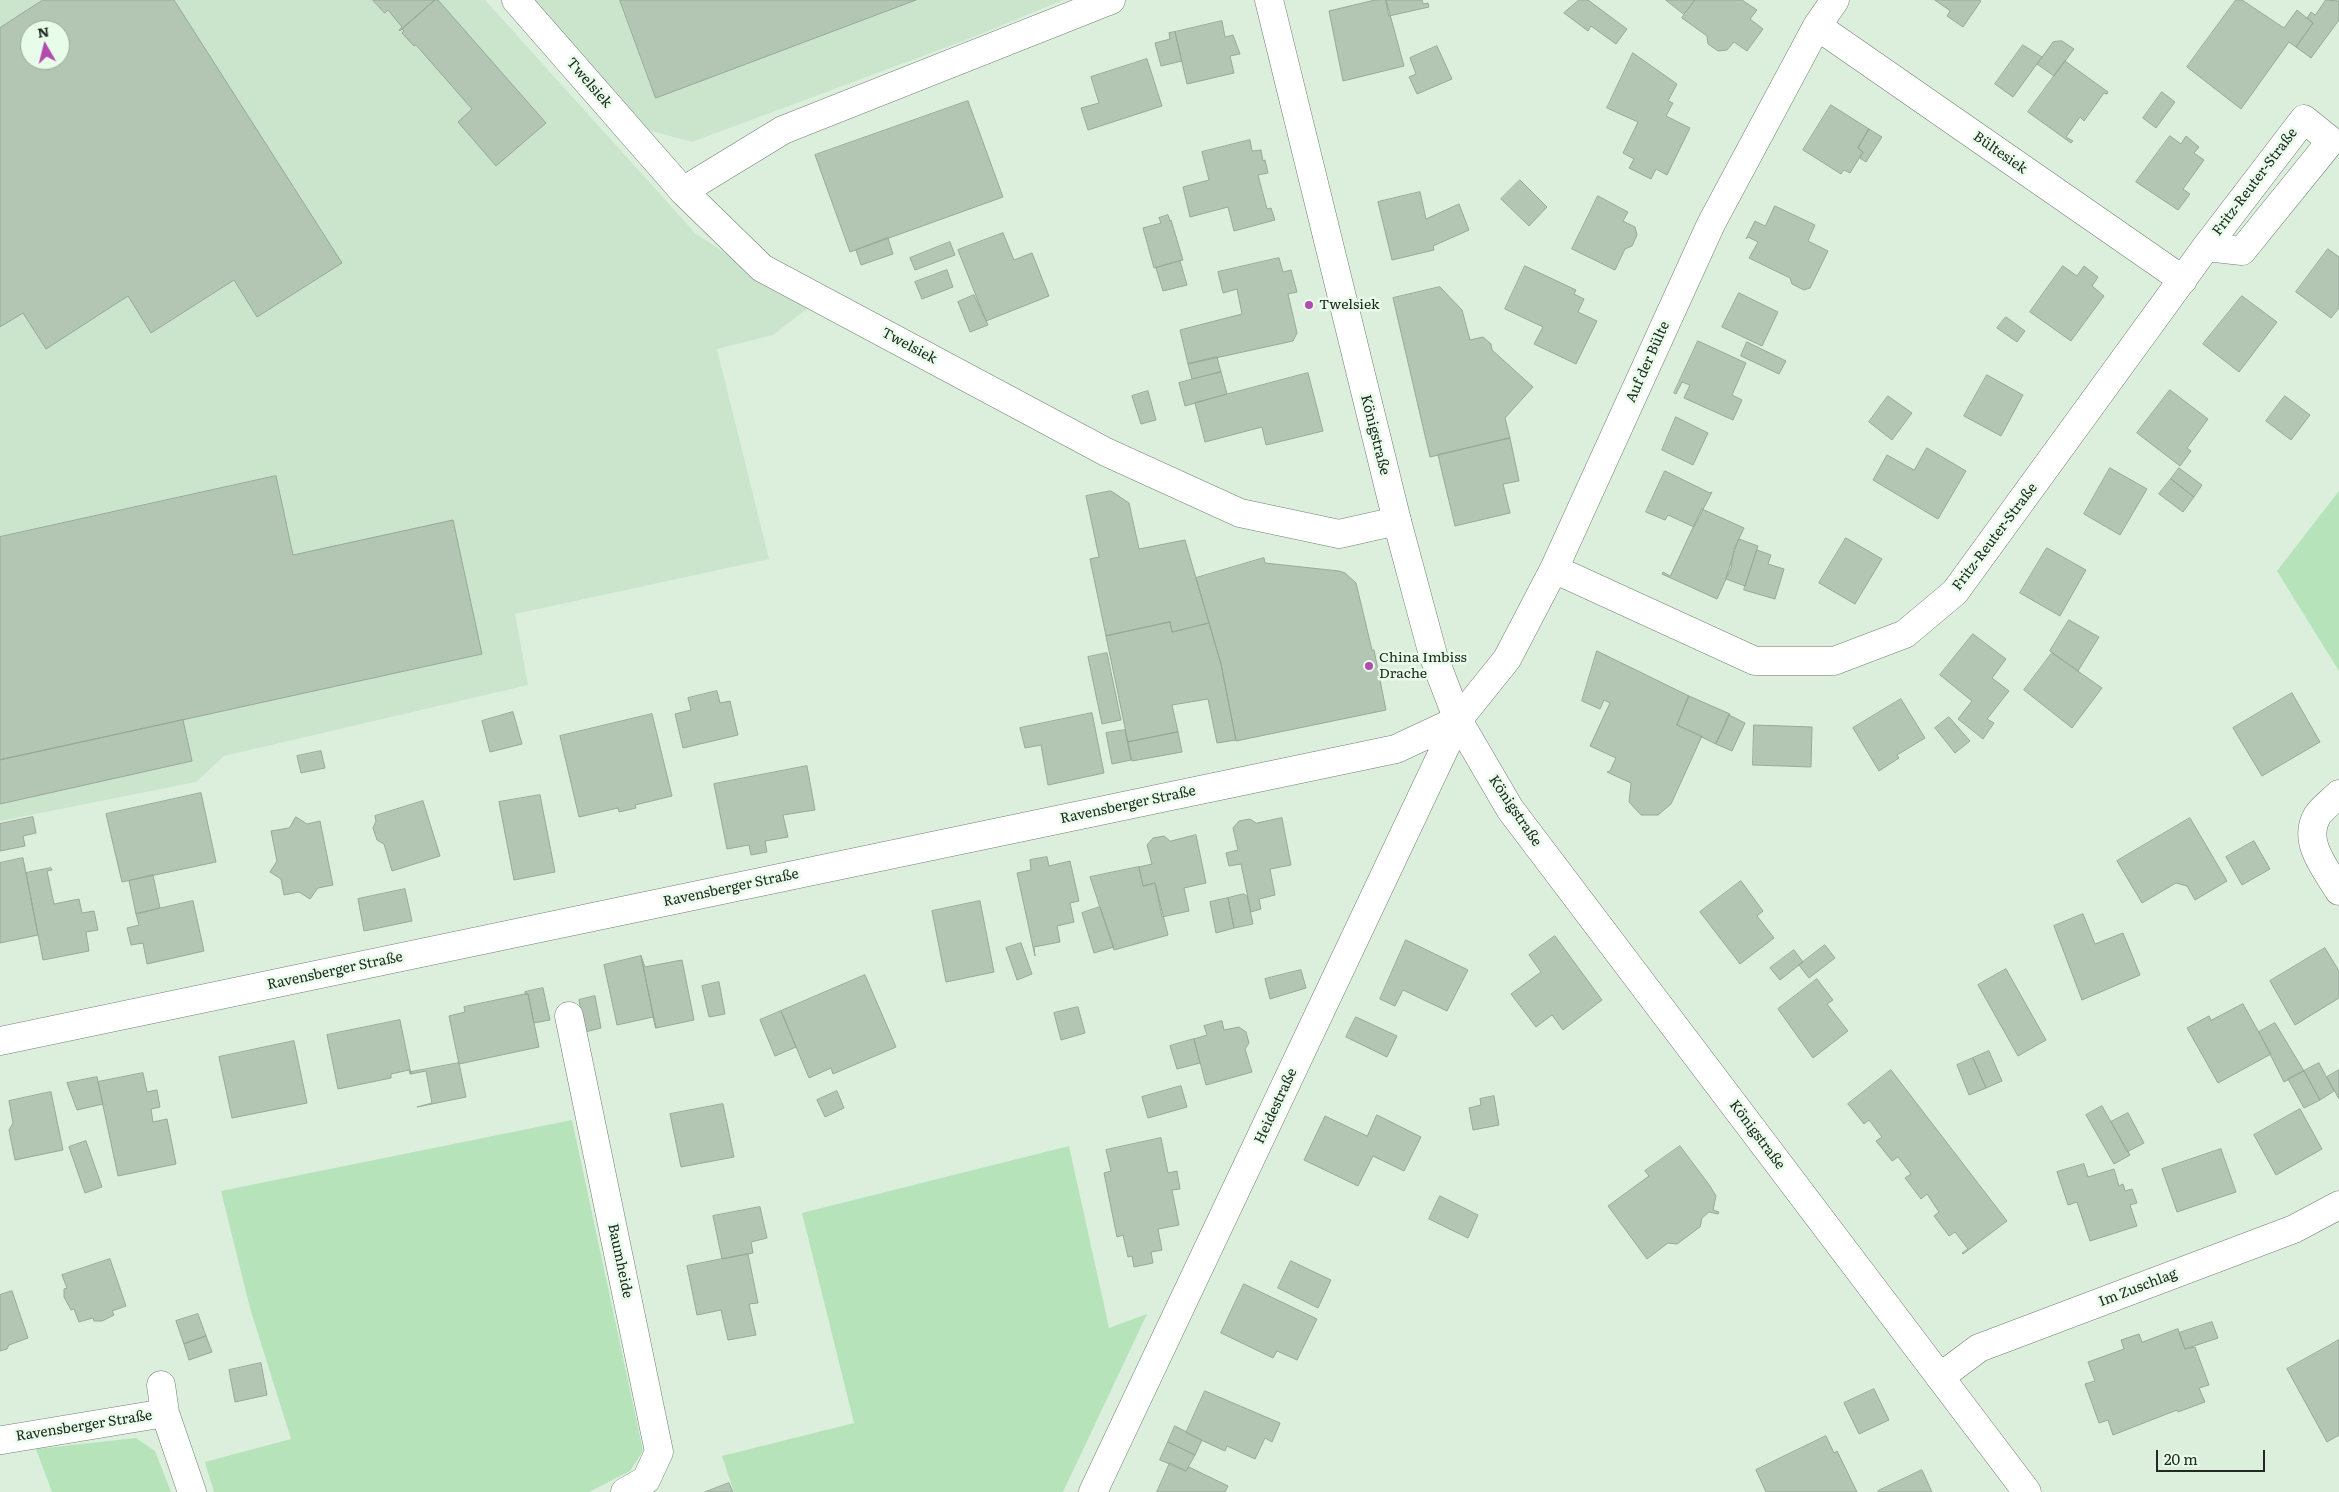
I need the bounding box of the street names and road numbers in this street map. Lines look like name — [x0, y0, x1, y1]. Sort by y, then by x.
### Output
street label: Twelsiek — [563, 55, 615, 111]
street label: Fritz-Reuter-Straße — [2209, 125, 2301, 239]
street label: Bültesiek — [1970, 128, 2030, 178]
street label: Auf der Bülte — [1623, 319, 1673, 405]
street label: Twelsiek — [878, 324, 940, 368]
street label: Königstraße — [1357, 393, 1393, 477]
street label: Fritz-Reuter-Straße — [1949, 480, 2041, 594]
street label: Königstraße — [1485, 772, 1545, 850]
street label: Ravensberger Straße — [1059, 782, 1197, 828]
street label: Ravensberger Straße — [662, 865, 800, 911]
street label: Ravensberger Straße — [266, 948, 404, 994]
street label: Heidestraße — [1251, 1066, 1301, 1146]
street label: Königstraße — [1726, 1097, 1788, 1173]
street label: Baumheide — [604, 1222, 636, 1300]
street label: Im Zuschlag — [2096, 1265, 2180, 1311]
street label: Ravensberger Straße — [15, 1407, 153, 1445]

